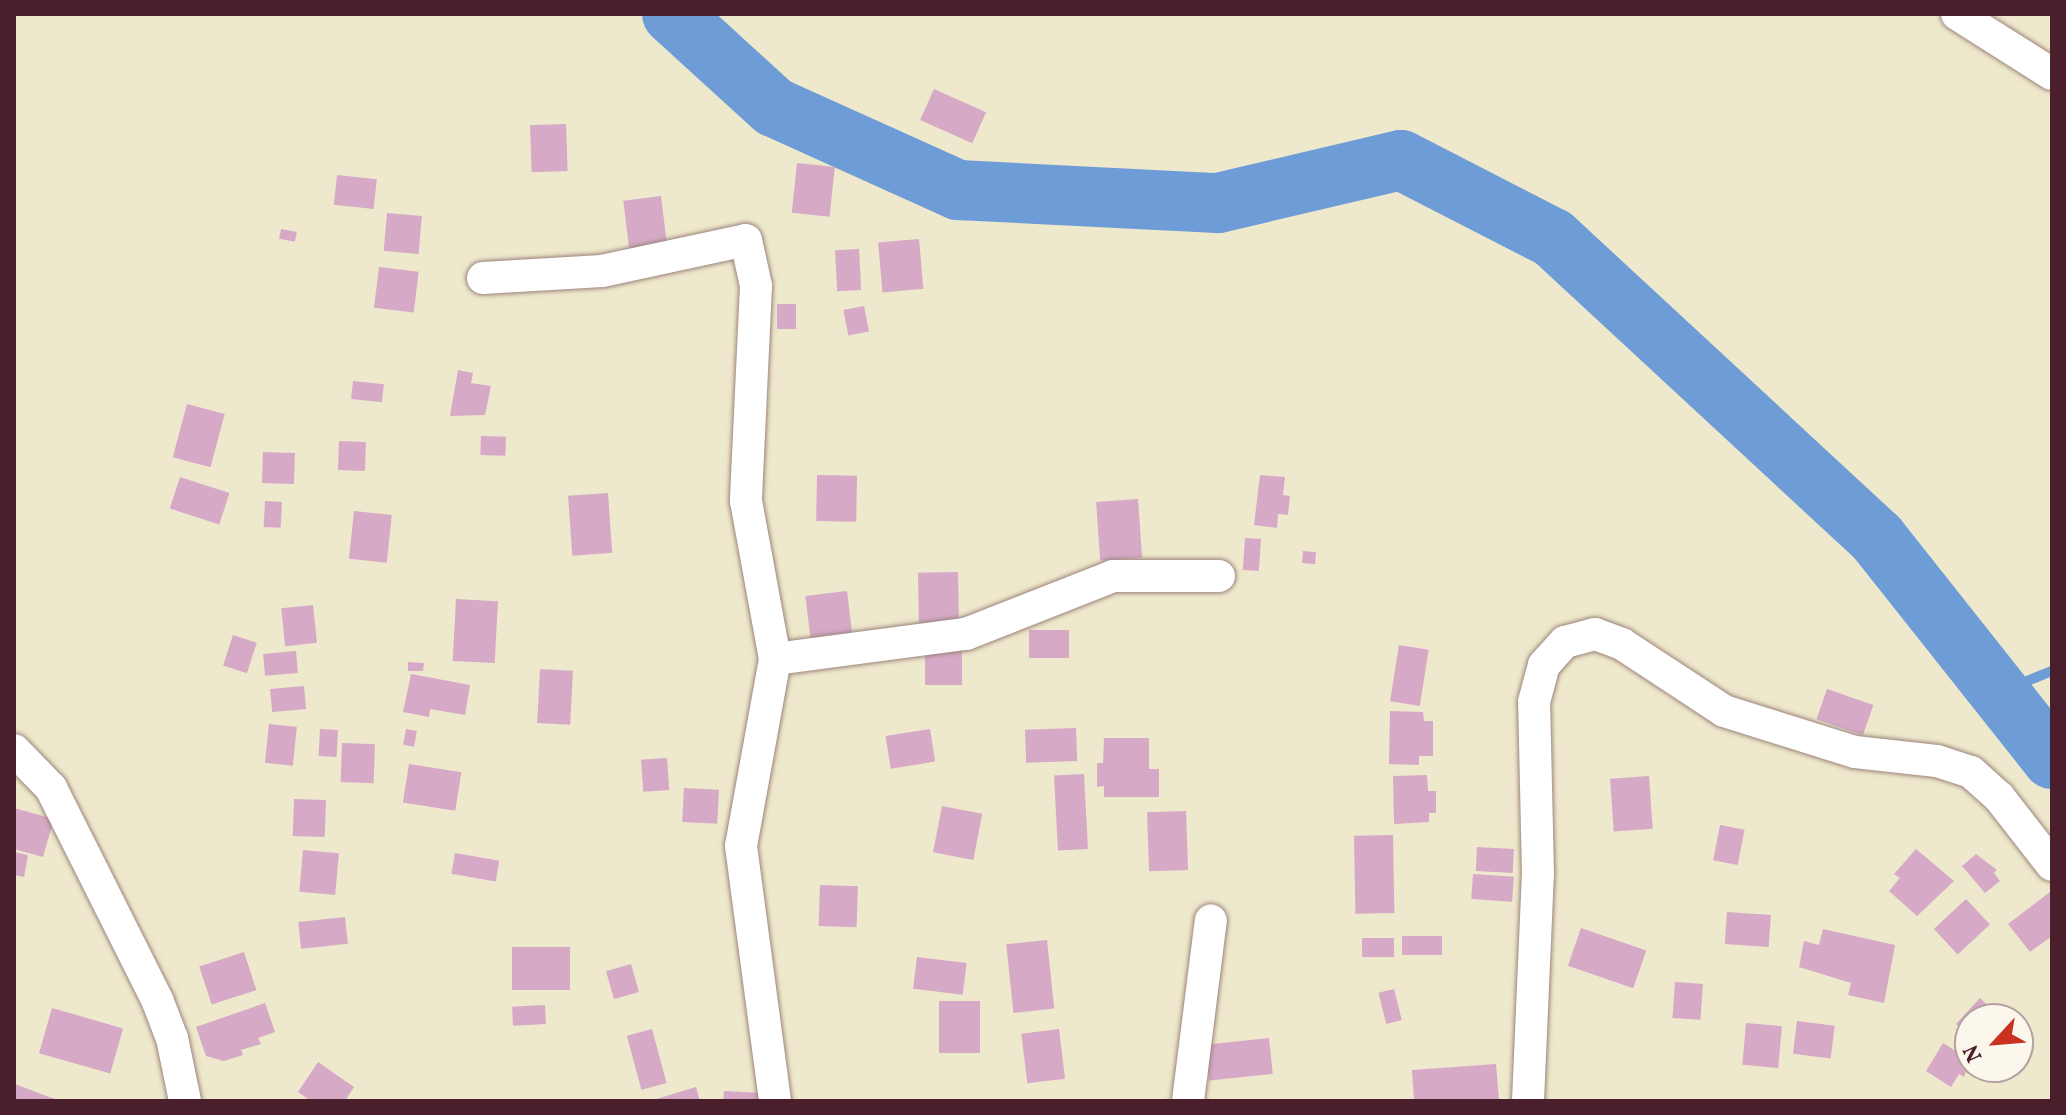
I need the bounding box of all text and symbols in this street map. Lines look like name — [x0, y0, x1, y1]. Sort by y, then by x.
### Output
north arrow — [1954, 1003, 2034, 1083]
text: N — [1956, 1039, 1991, 1067]

